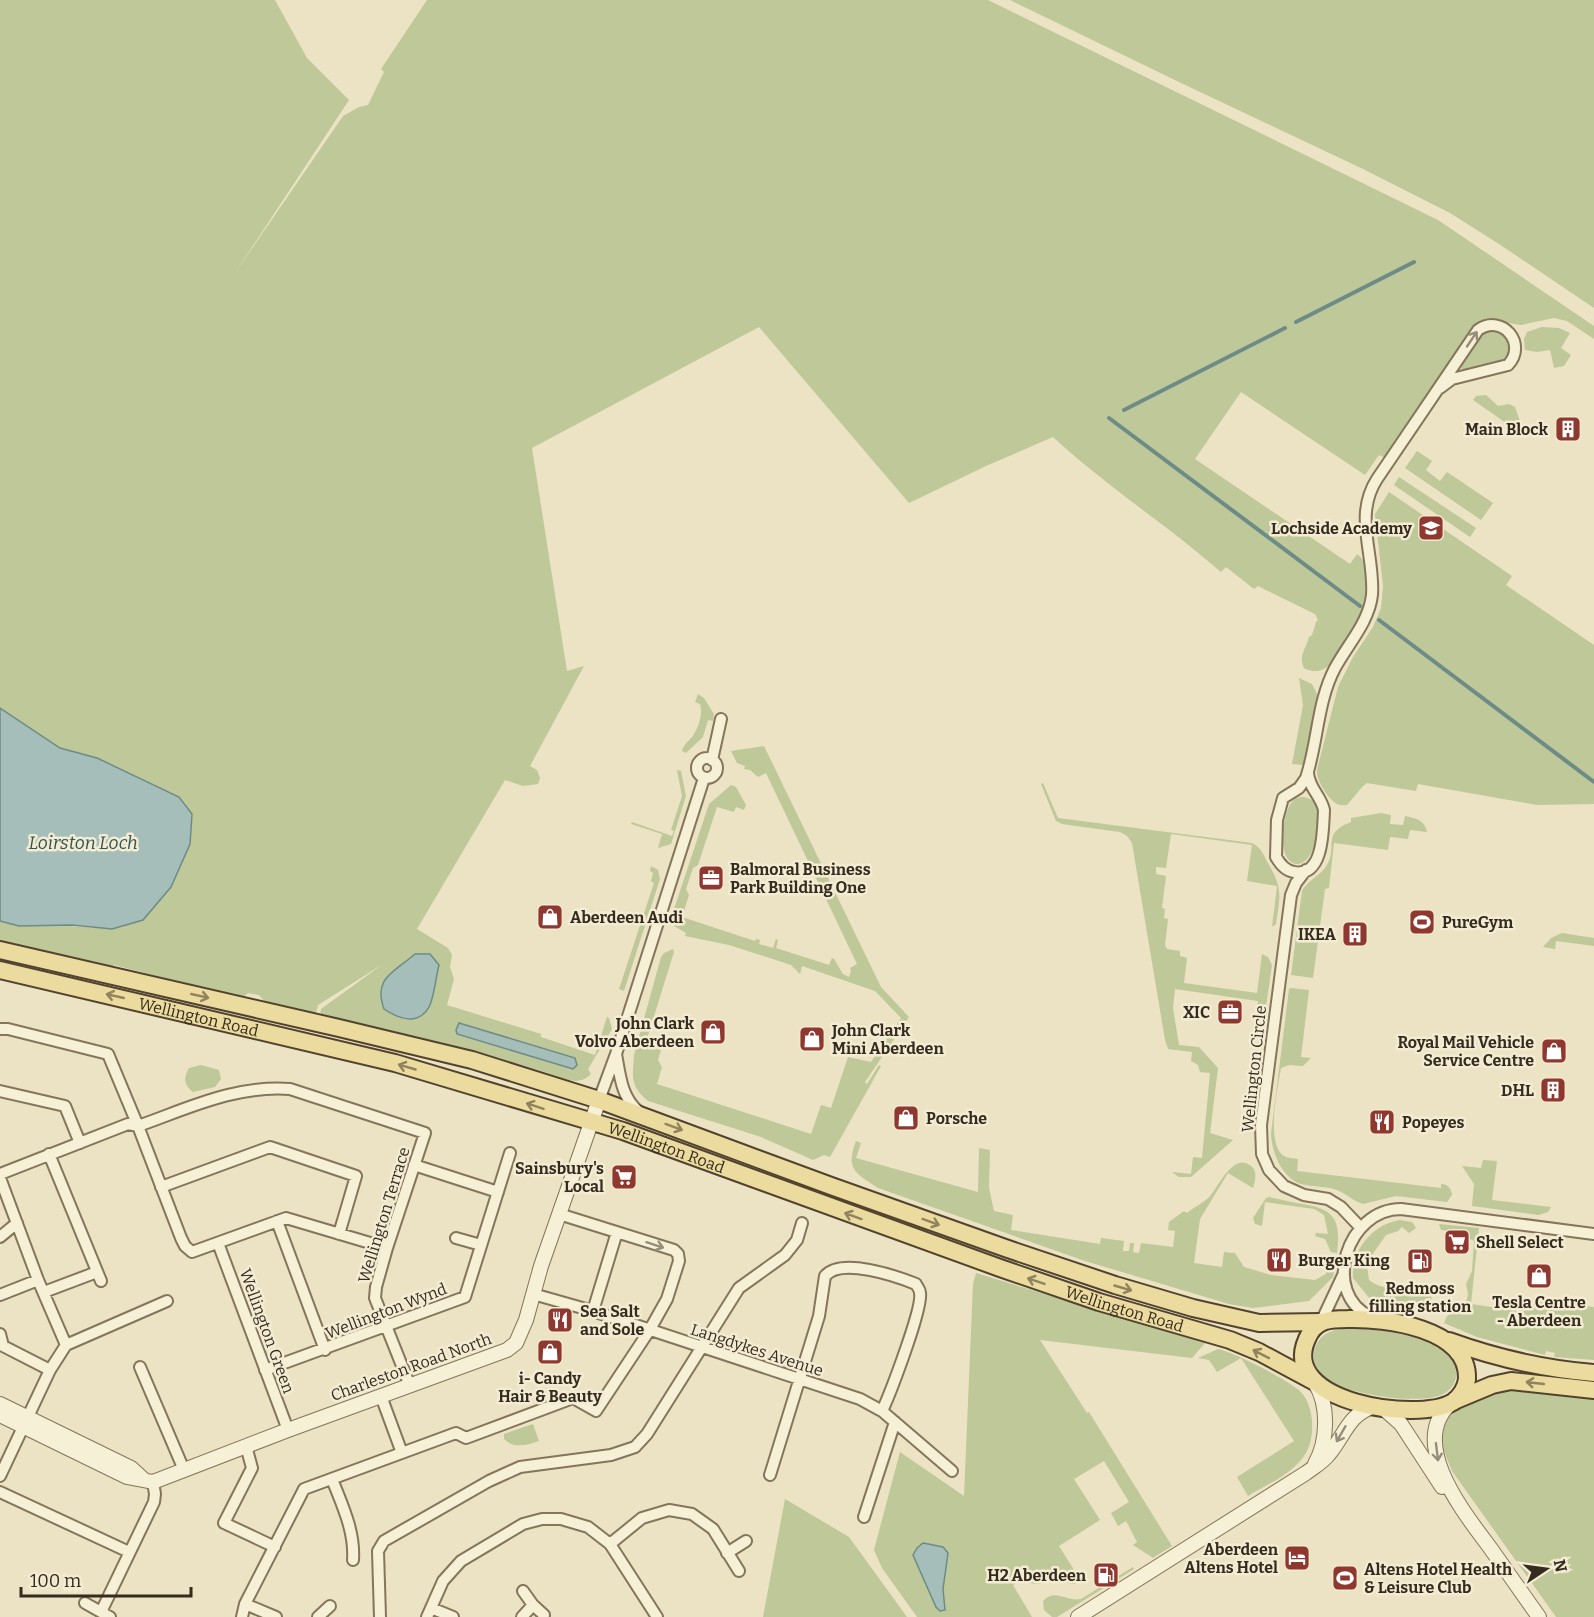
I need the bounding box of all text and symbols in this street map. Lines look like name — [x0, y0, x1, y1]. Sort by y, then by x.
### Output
one-way arrow — [1467, 331, 1479, 348]
building icon: Main Block — [1553, 414, 1583, 444]
place label: Main Block — [1465, 420, 1548, 439]
school or university icon: Lochside Academy — [1416, 513, 1446, 543]
place label: Lochside Academy — [1271, 519, 1412, 538]
water label: Loirston Loch — [28, 832, 138, 854]
place label: Balmoral Business Park Building One — [730, 860, 871, 897]
office icon: Balmoral Business Park Building One — [696, 863, 726, 893]
shop icon: Aberdeen Audi — [535, 902, 565, 932]
sports icon: PureGym — [1407, 907, 1437, 937]
place label: Aberdeen Audi — [570, 908, 683, 927]
place label: PureGym — [1442, 913, 1514, 932]
building icon: IKEA — [1340, 919, 1370, 949]
place label: IKEA — [1298, 925, 1337, 944]
one-way arrow — [106, 990, 125, 1002]
one-way arrow — [191, 990, 210, 1002]
street label: Wellington Road — [137, 993, 261, 1040]
office icon: XIC — [1215, 997, 1245, 1027]
place label: XIC — [1183, 1003, 1210, 1022]
street label: Wellington Circle — [1238, 1005, 1270, 1133]
place label: John Clark Volvo Aberdeen — [575, 1014, 695, 1051]
shop icon: John Clark Volvo Aberdeen — [698, 1017, 728, 1047]
place label: John Clark Mini Aberdeen — [831, 1021, 944, 1058]
shop icon: John Clark Mini Aberdeen — [797, 1024, 827, 1054]
place label: Royal Mail Vehicle Service Centre — [1397, 1033, 1534, 1070]
shop icon: Royal Mail Vehicle Service Centre — [1539, 1036, 1569, 1066]
one-way arrow — [398, 1061, 417, 1072]
building icon: DHL — [1538, 1075, 1568, 1105]
place label: DHL — [1501, 1081, 1534, 1100]
one-way arrow — [526, 1100, 545, 1111]
shop icon: Porsche — [891, 1103, 921, 1133]
restaurant icon: Popeyes — [1367, 1107, 1397, 1137]
place label: Porsche — [926, 1109, 987, 1128]
place label: Popeyes — [1402, 1113, 1464, 1132]
street label: Wellington Road — [606, 1118, 728, 1177]
one-way arrow — [664, 1123, 683, 1134]
street label: Wellington Terrace — [354, 1145, 414, 1285]
place label: Sainsbury's Local — [515, 1159, 604, 1196]
supermarket icon: Sainsbury's Local — [609, 1162, 639, 1192]
one-way arrow — [844, 1209, 862, 1220]
one-way arrow — [921, 1217, 939, 1228]
supermarket icon: Shell Select — [1442, 1227, 1472, 1257]
place label: Shell Select — [1476, 1233, 1564, 1252]
one-way arrow — [645, 1240, 664, 1251]
restaurant icon: Burger King — [1264, 1245, 1294, 1275]
fuel station icon: Redmoss filling station — [1405, 1246, 1435, 1276]
place label: Burger King — [1298, 1251, 1390, 1270]
shop icon: Tesla Centre - Aberdeen — [1524, 1261, 1554, 1291]
street label: Wellington Green — [236, 1266, 298, 1396]
one-way arrow — [1027, 1274, 1046, 1285]
street label: Wellington Wynd — [323, 1279, 450, 1343]
place label: Redmoss filling station — [1369, 1279, 1472, 1316]
street label: Wellington Road — [1063, 1282, 1187, 1336]
one-way arrow — [1113, 1283, 1132, 1294]
place label: Tesla Centre - Aberdeen — [1492, 1293, 1586, 1330]
place label: Sea Salt and Sole — [580, 1302, 645, 1339]
restaurant icon: Sea Salt and Sole — [545, 1305, 575, 1335]
street label: Langdykes Avenue — [688, 1320, 826, 1380]
street label: Charleston Road North — [328, 1329, 494, 1405]
shop icon: i- Candy Hair & Beauty — [535, 1337, 565, 1367]
one-way arrow — [1253, 1348, 1271, 1359]
place label: i- Candy Hair & Beauty — [498, 1369, 602, 1406]
one-way arrow — [1526, 1378, 1546, 1389]
one-way arrow — [1335, 1425, 1347, 1442]
one-way arrow — [1432, 1441, 1443, 1461]
north arrow — [1516, 1539, 1576, 1599]
place label: Aberdeen Altens Hotel — [1184, 1540, 1279, 1577]
hotel icon: Aberdeen Altens Hotel — [1282, 1543, 1312, 1573]
text: N — [1549, 1558, 1571, 1574]
scale bar — [21, 1560, 190, 1598]
fuel station icon: H2 Aberdeen — [1091, 1560, 1121, 1590]
place label: Altens Hotel Health & Leisure Club — [1364, 1560, 1512, 1597]
sports icon: Altens Hotel Health & Leisure Club — [1330, 1563, 1360, 1593]
place label: H2 Aberdeen — [987, 1566, 1087, 1585]
text: 100 m — [30, 1570, 81, 1592]

